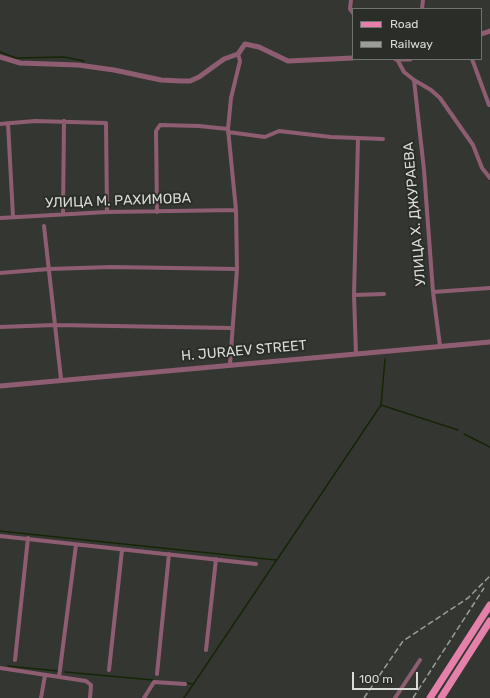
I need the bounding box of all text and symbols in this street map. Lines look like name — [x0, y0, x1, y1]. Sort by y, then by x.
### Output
legend — [352, 8, 482, 60]
text: Road — [390, 17, 418, 31]
text: Railway — [390, 37, 433, 51]
street label: УЛИЦА Х. ДЖУРАЕВА — [400, 141, 430, 287]
street label: УЛИЦА М. РАХИМОВА — [45, 190, 191, 212]
street label: H. JURAEV STREET — [181, 337, 307, 365]
scale bar — [354, 664, 420, 690]
text: 100 m — [359, 672, 393, 686]

